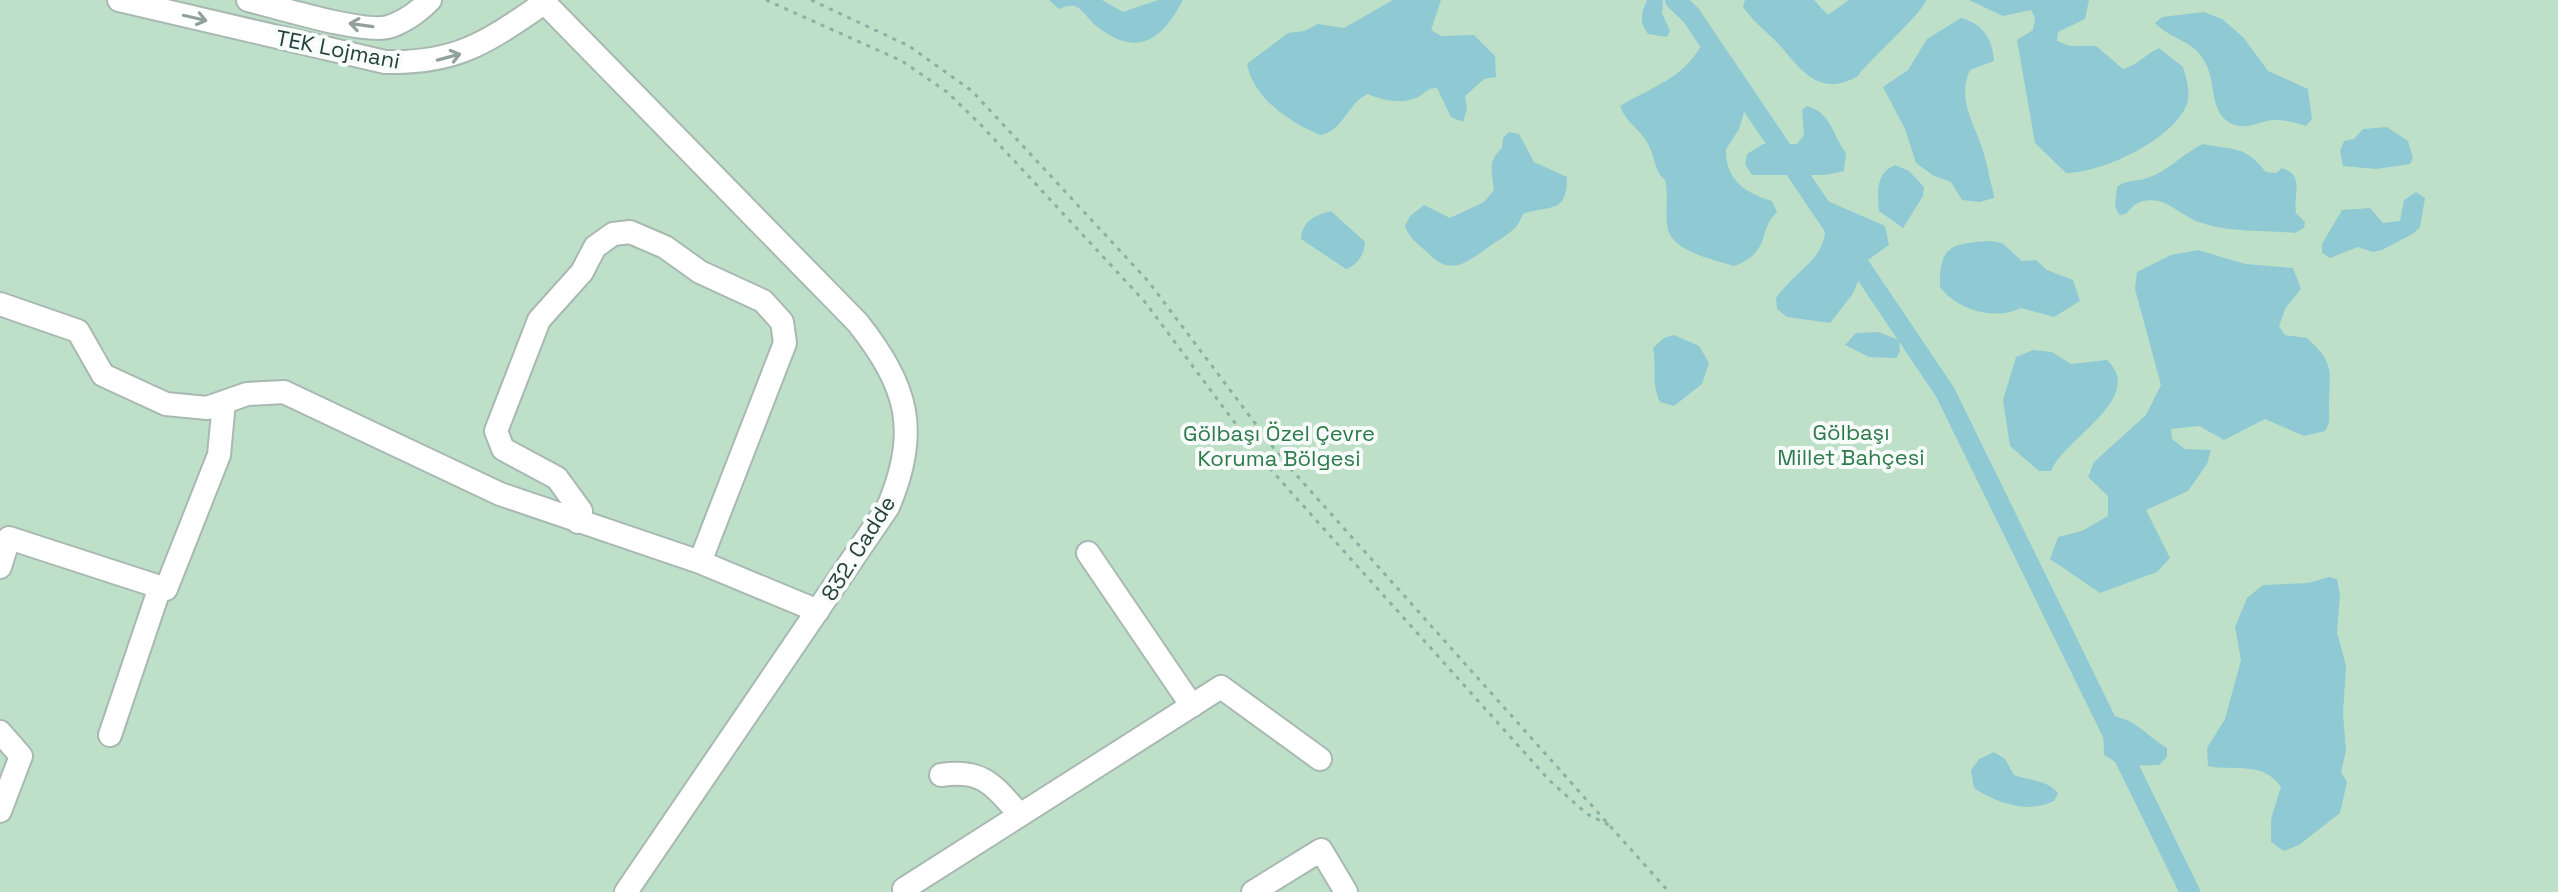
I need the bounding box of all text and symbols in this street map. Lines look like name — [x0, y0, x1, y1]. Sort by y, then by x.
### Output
one-way arrow — [182, 11, 207, 26]
one-way arrow — [349, 17, 374, 32]
street label: TEK Lojmani — [274, 23, 402, 75]
one-way arrow — [436, 48, 462, 63]
park label: Gölbaşı Millet Bahçesi — [1777, 418, 1925, 471]
park label: Gölbaşı Özel Çevre Koruma Bölgesi — [1183, 419, 1375, 472]
street label: 832. Cadde — [815, 490, 901, 606]

